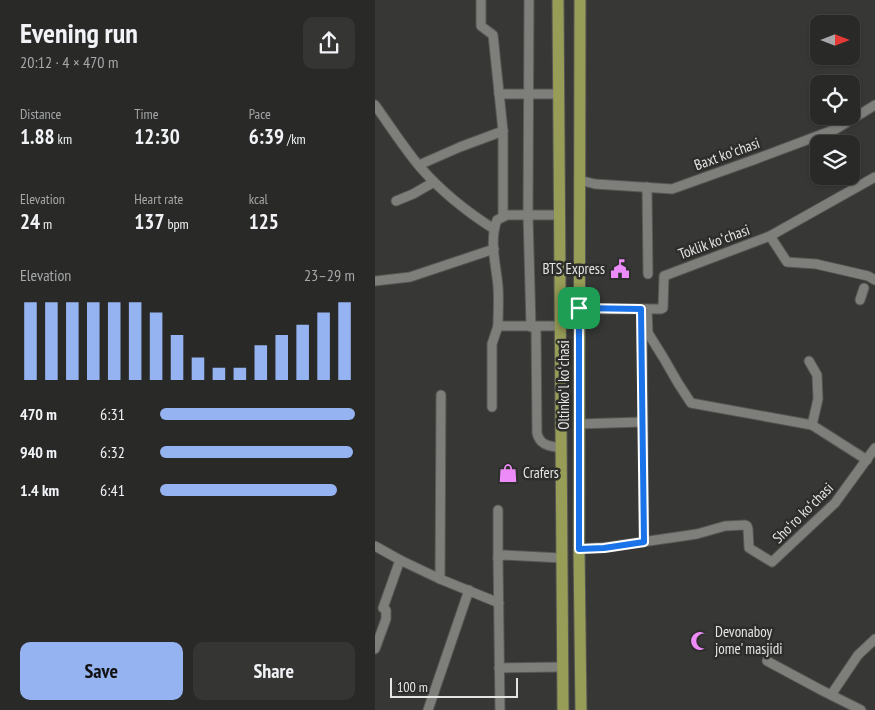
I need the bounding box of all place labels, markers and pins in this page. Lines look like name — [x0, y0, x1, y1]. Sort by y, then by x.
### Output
public building icon: BTS Express — [609, 258, 631, 280]
place label: BTS Express — [542, 259, 605, 278]
pin — [558, 287, 600, 329]
shop icon: Crafers — [497, 462, 519, 484]
place label: Crafers — [523, 463, 559, 482]
place label: Devonaboy jome' masjidi — [715, 622, 782, 658]
mosque icon: Devonaboy jome' masjidi — [689, 630, 711, 652]

